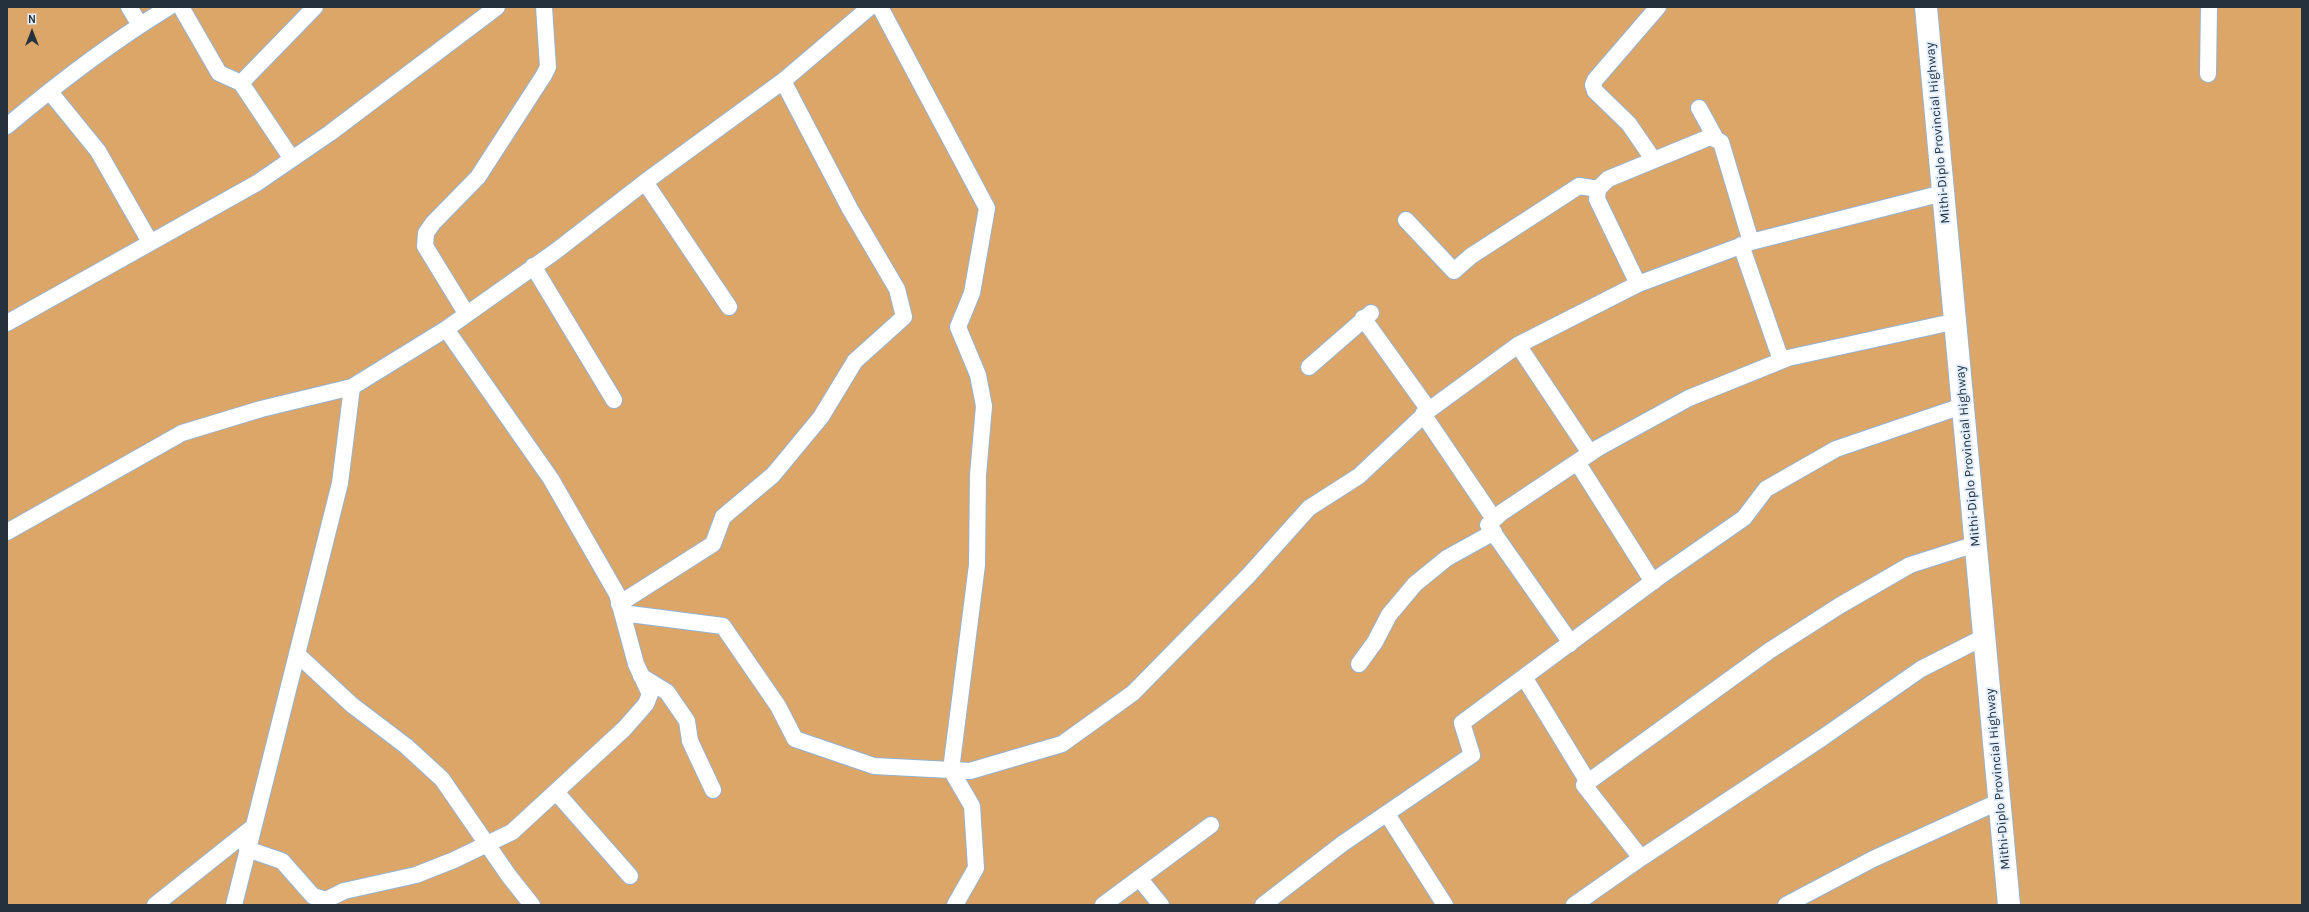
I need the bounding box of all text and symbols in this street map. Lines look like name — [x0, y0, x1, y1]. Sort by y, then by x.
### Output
north arrow — [12, 12, 52, 52]
text: N — [28, 13, 36, 26]
street label: Mithi-Diplo Provincial Highway — [1922, 42, 1954, 224]
street label: Mithi-Diplo Provincial Highway — [1952, 365, 1984, 547]
street label: Mithi-Diplo Provincial Highway — [1982, 688, 2014, 870]

